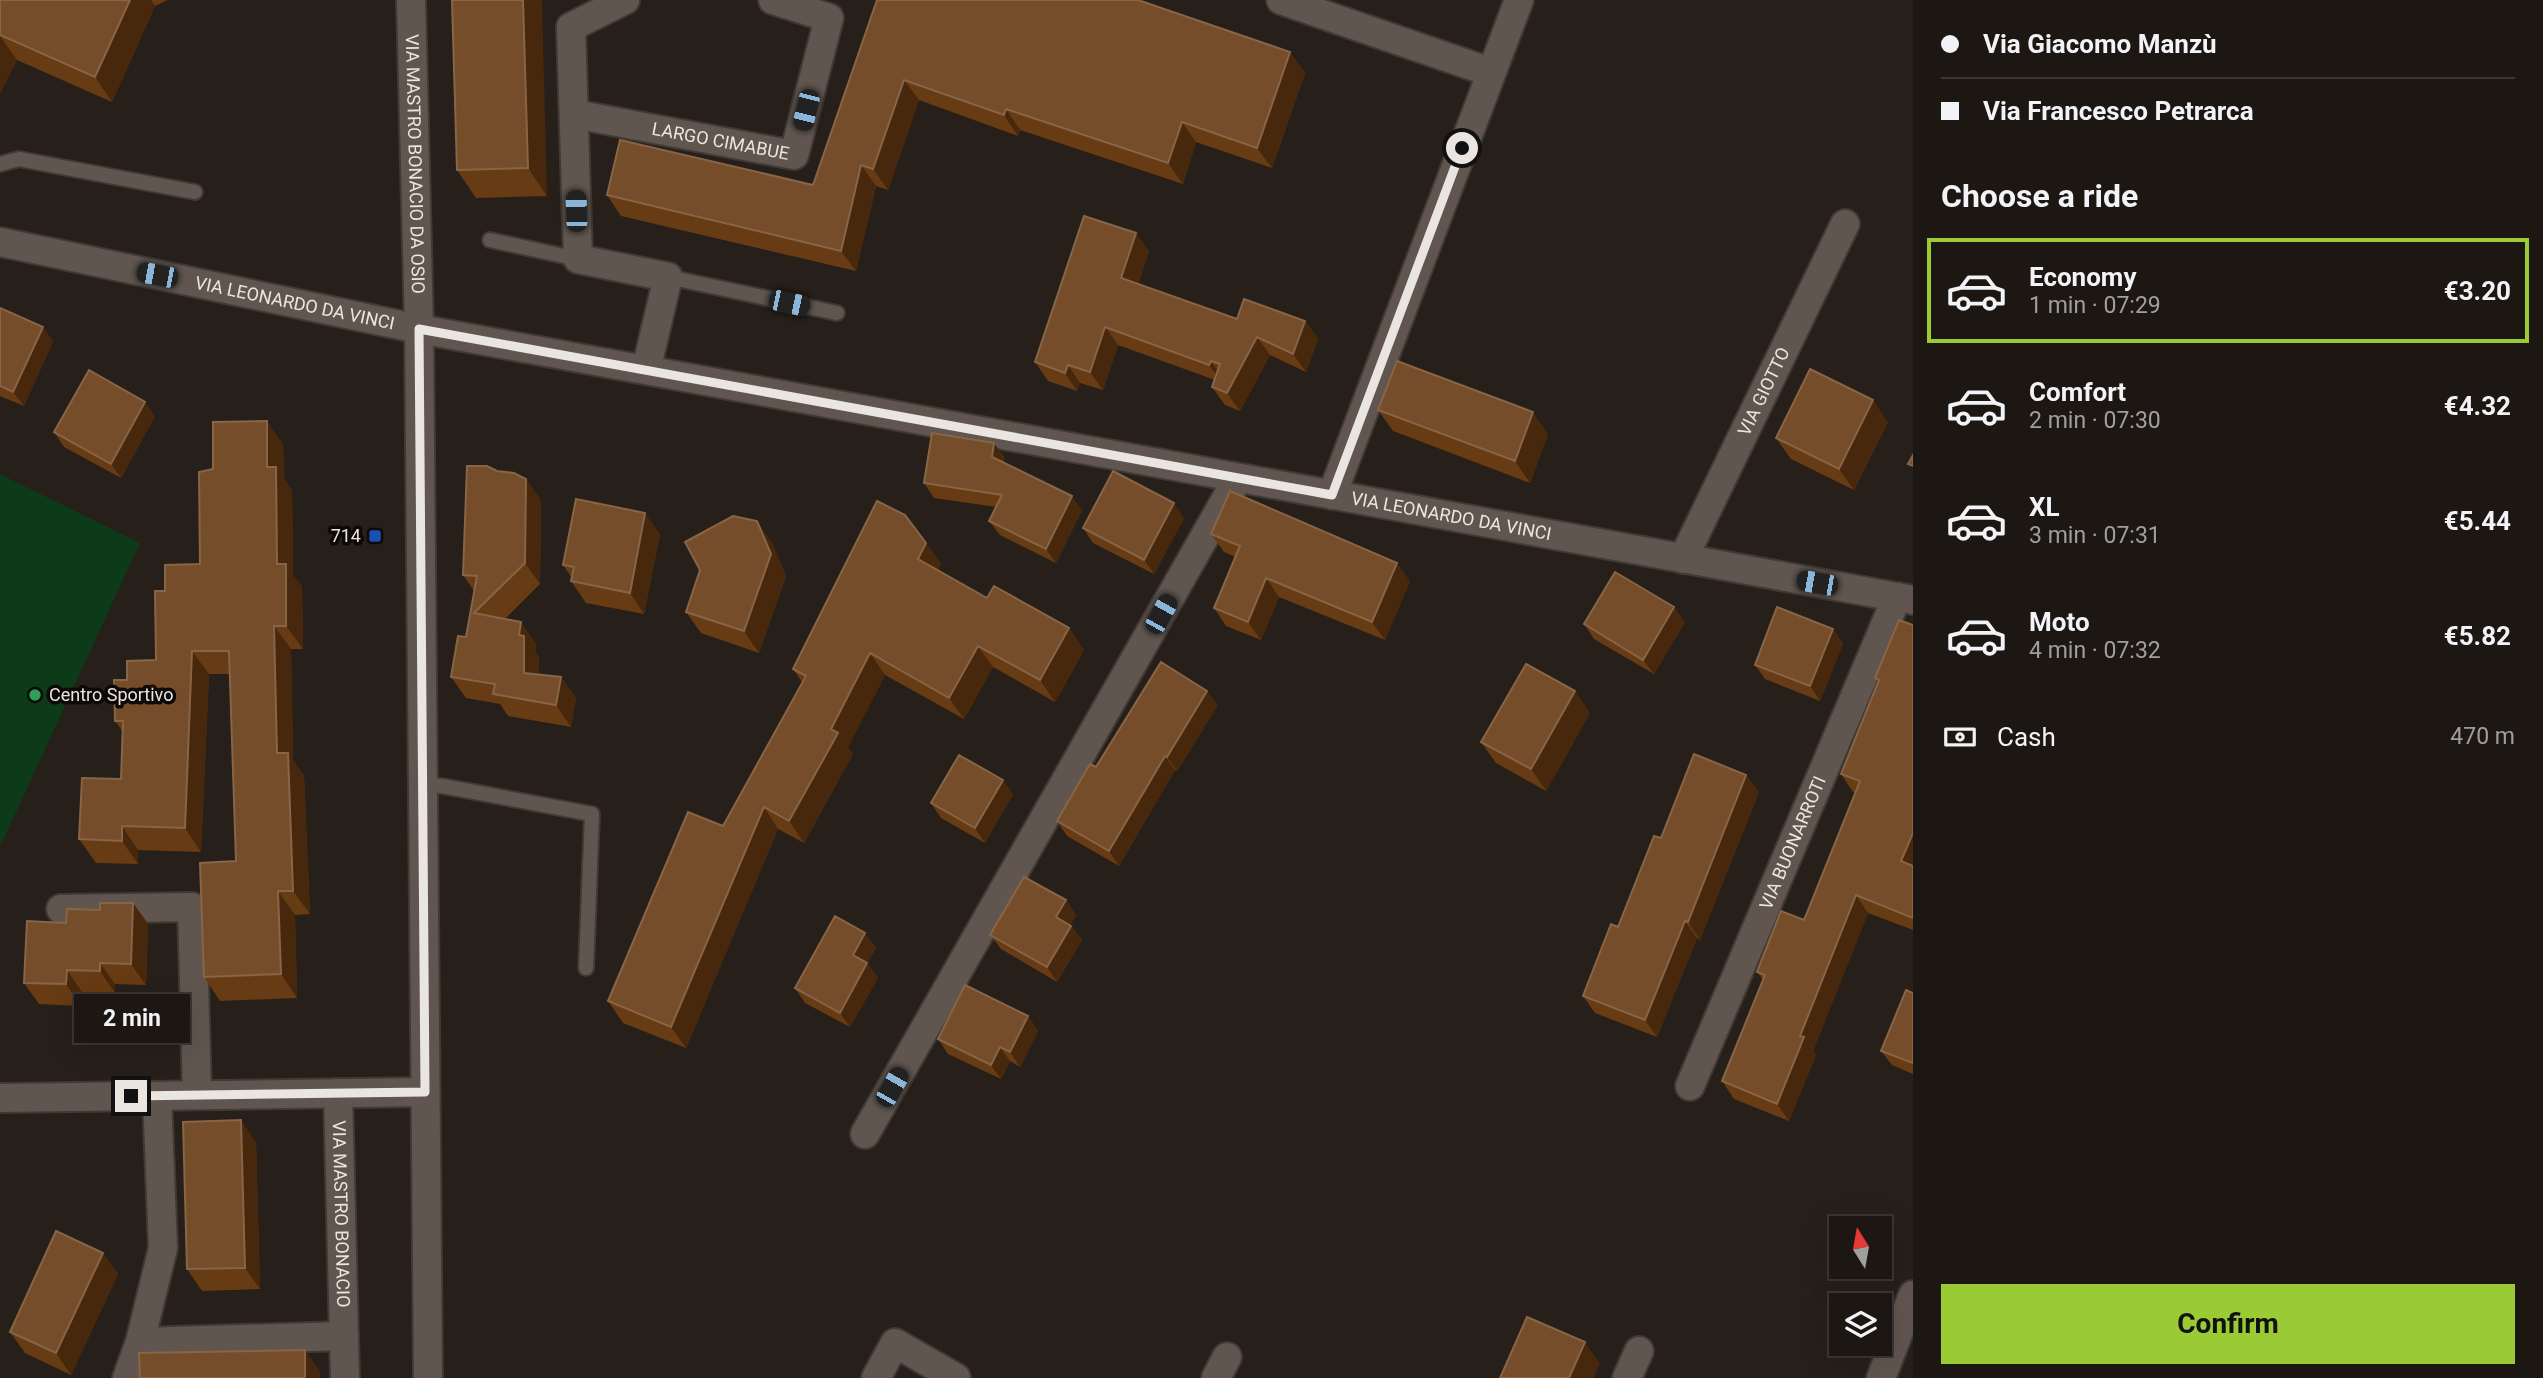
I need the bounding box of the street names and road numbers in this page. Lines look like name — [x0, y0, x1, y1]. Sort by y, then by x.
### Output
street label: VIA MASTRO BONACIO DA OSIO — [402, 34, 429, 294]
street label: LARGO CIMABUE — [650, 118, 791, 164]
street label: VIA LEONARDO DA VINCI — [193, 272, 396, 334]
street label: VIA GIOTTO — [1733, 344, 1794, 439]
street label: VIA LEONARDO DA VINCI — [1349, 487, 1553, 544]
street label: VIA BUONARROTI — [1755, 773, 1830, 913]
street label: VIA MASTRO BONACIO — [329, 1120, 354, 1308]

